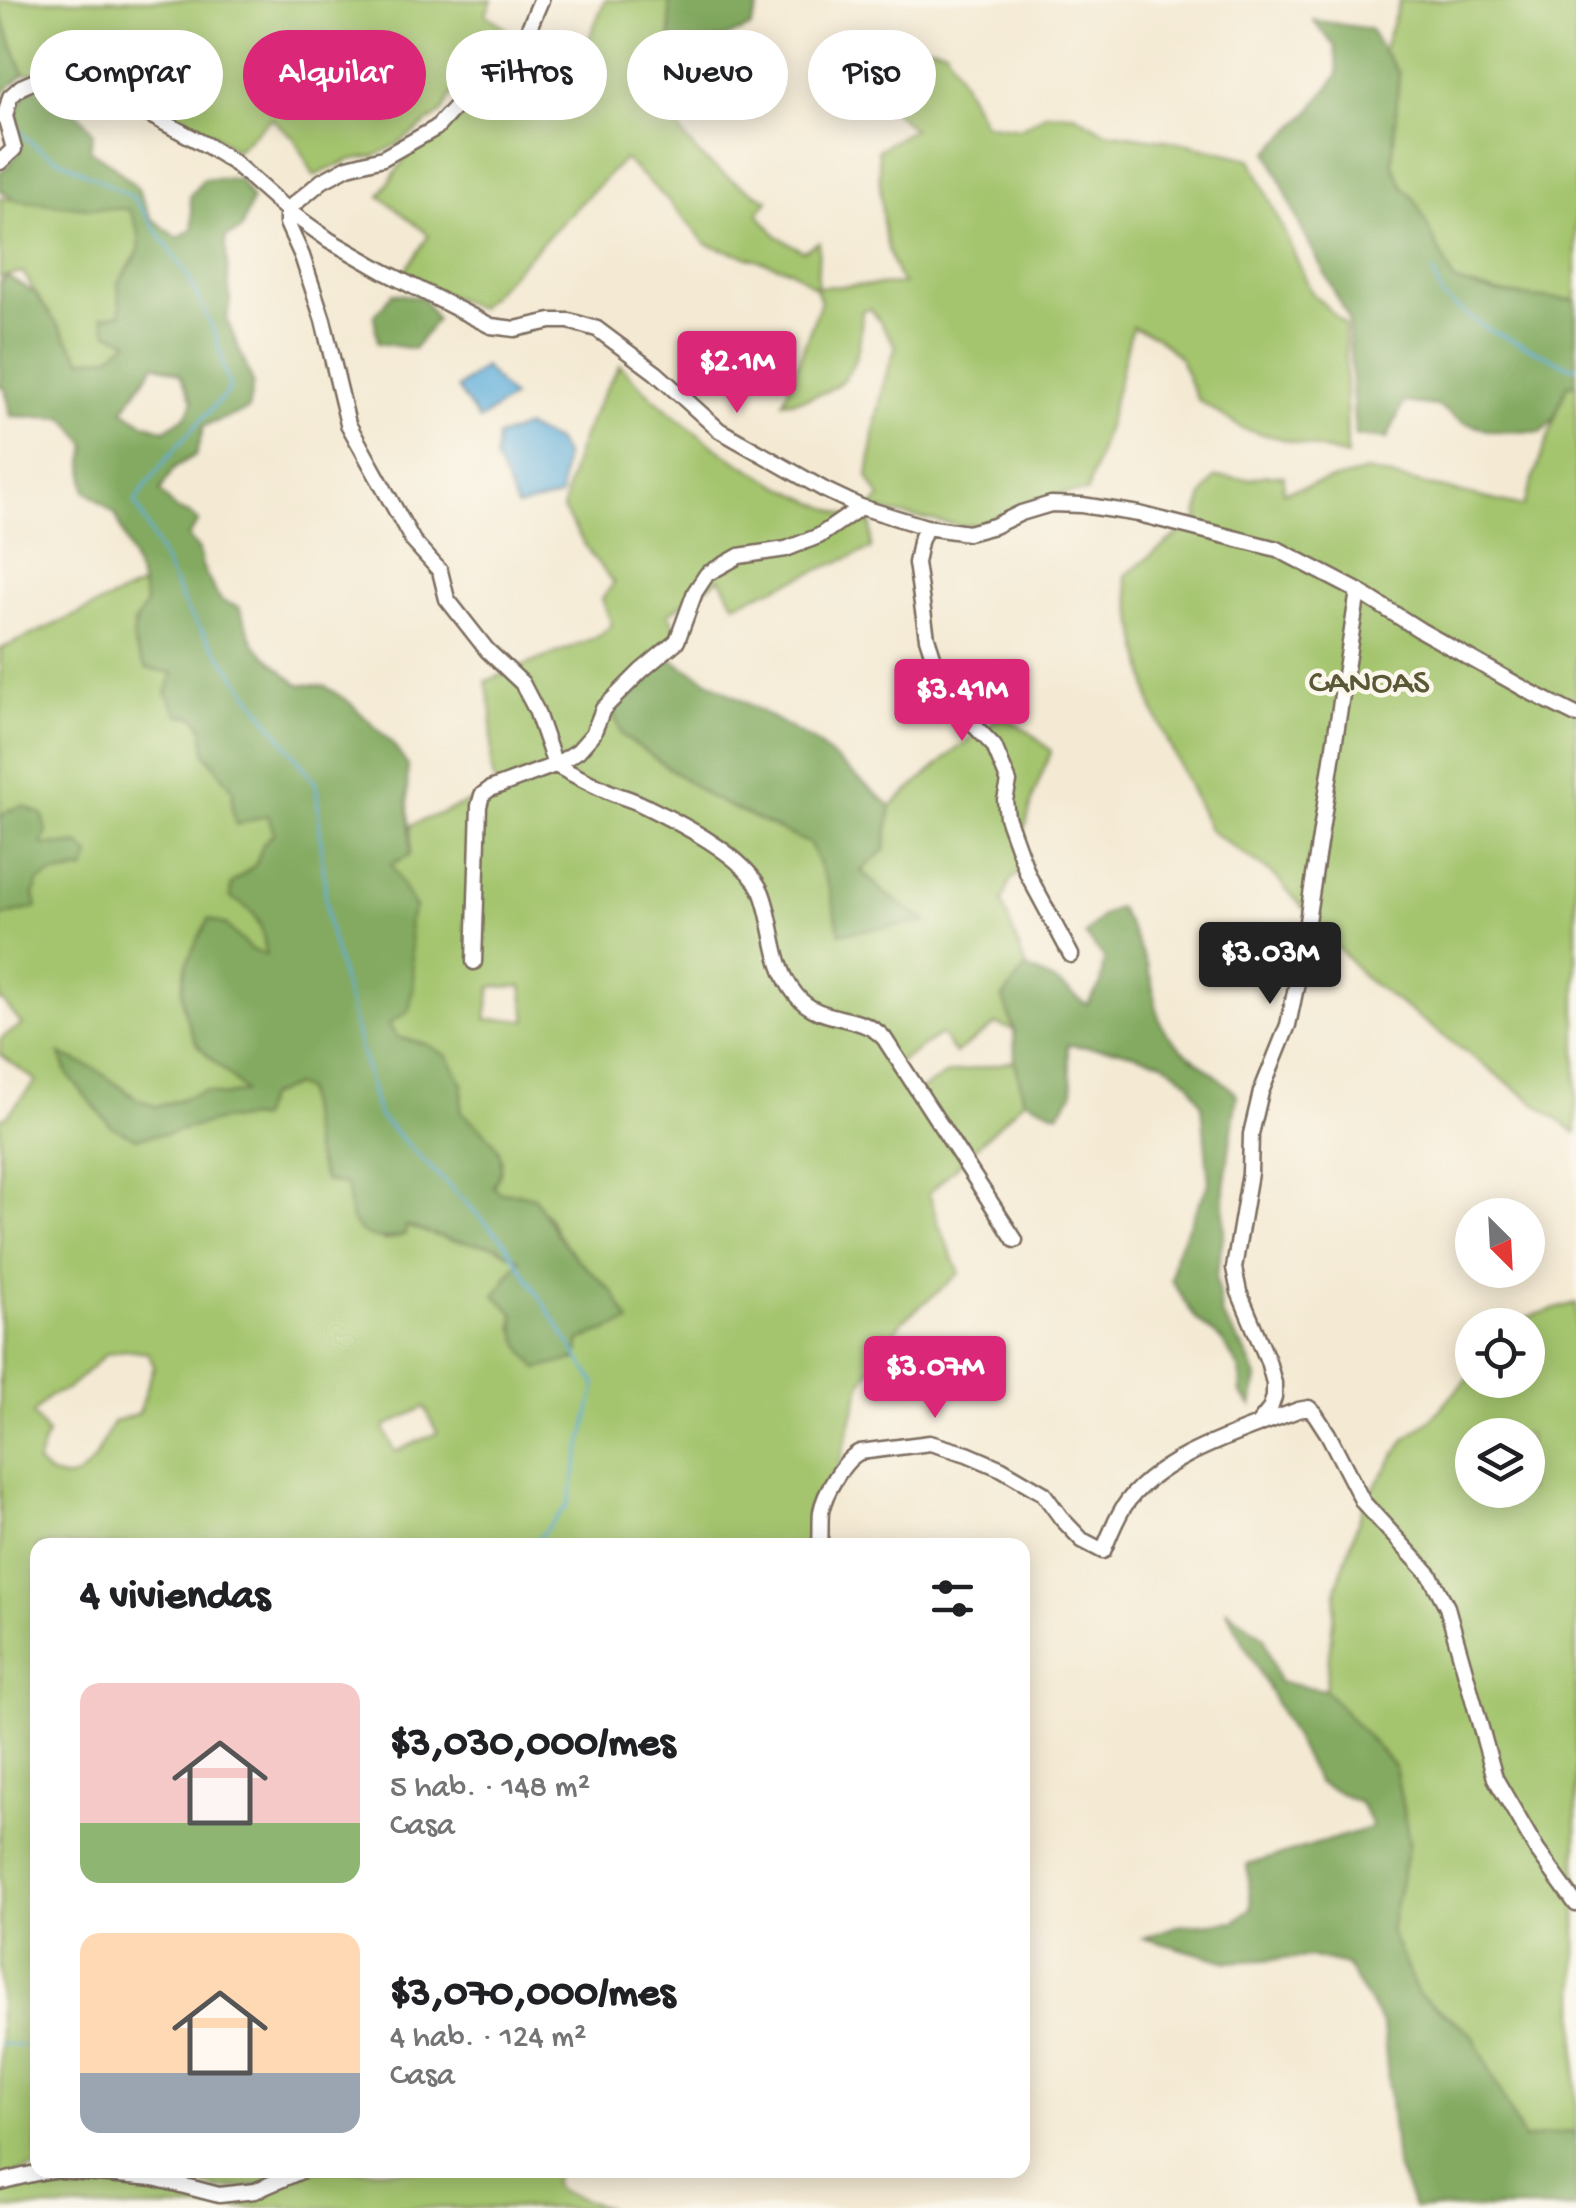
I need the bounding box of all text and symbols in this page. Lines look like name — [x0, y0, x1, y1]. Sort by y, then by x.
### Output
chip: Comprar — [30, 30, 223, 120]
chip: Alquilar — [243, 30, 426, 120]
chip: Filtros — [446, 30, 607, 120]
chip: Nuevo — [627, 30, 788, 120]
chip: Piso — [808, 30, 936, 120]
pin: $2.1M — [667, 331, 807, 416]
text: $2.1M — [699, 344, 775, 382]
pin: $3.41M — [881, 659, 1043, 744]
park label: CANOAS — [1309, 664, 1430, 705]
text: $3.41M — [916, 672, 1008, 710]
pin: $3.03M — [1189, 922, 1351, 1007]
text: $3.03M — [1221, 935, 1319, 973]
north arrow — [1455, 1198, 1545, 1288]
map controls — [1455, 1198, 1545, 1508]
button: locate — [1455, 1308, 1545, 1398]
pin: $3.07M — [854, 1336, 1016, 1421]
text: $3.07M — [886, 1349, 984, 1387]
button: layers — [1455, 1418, 1545, 1508]
icon: filters — [925, 1571, 980, 1626]
text: 4 viviendas — [80, 1574, 270, 1623]
text: $3,030,000/mes — [390, 1721, 675, 1770]
icon: home — [160, 1723, 280, 1843]
text: 5 hab. · 148 m² — [390, 1770, 590, 1808]
text: Casa — [390, 1808, 455, 1846]
text: $3,070,000/mes — [390, 1971, 675, 2020]
icon: home — [160, 1973, 280, 2093]
text: 4 hab. · 124 m² — [390, 2020, 587, 2058]
text: Casa — [390, 2058, 455, 2096]

